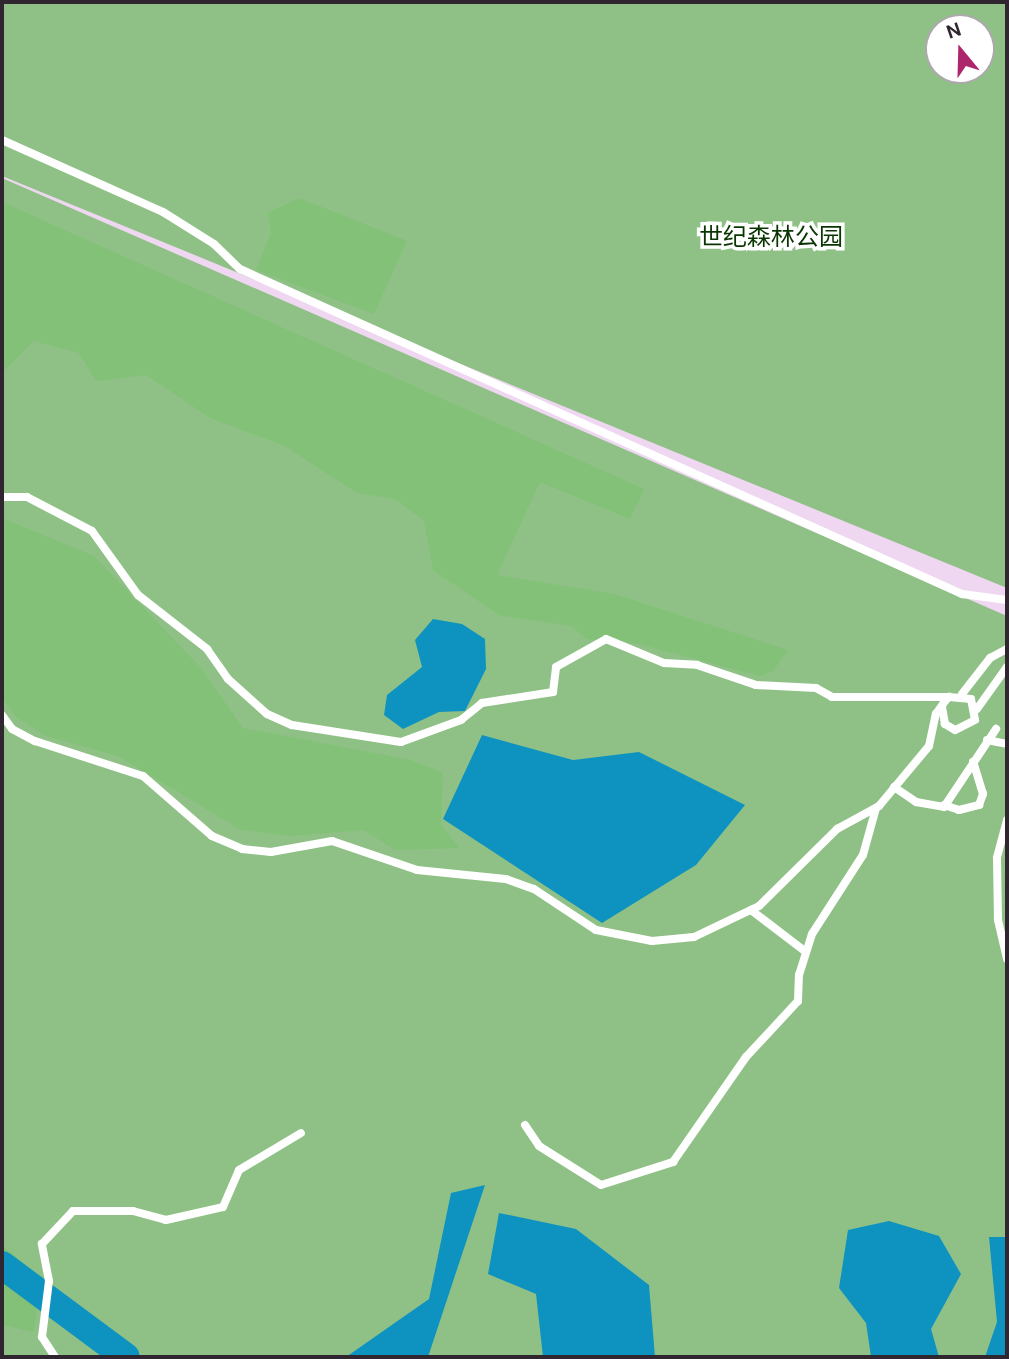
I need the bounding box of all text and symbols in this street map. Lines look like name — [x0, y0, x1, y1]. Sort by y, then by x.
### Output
north arrow — [925, 14, 995, 84]
text: N — [943, 16, 964, 45]
park label: 世纪森林公园 — [699, 223, 843, 251]

